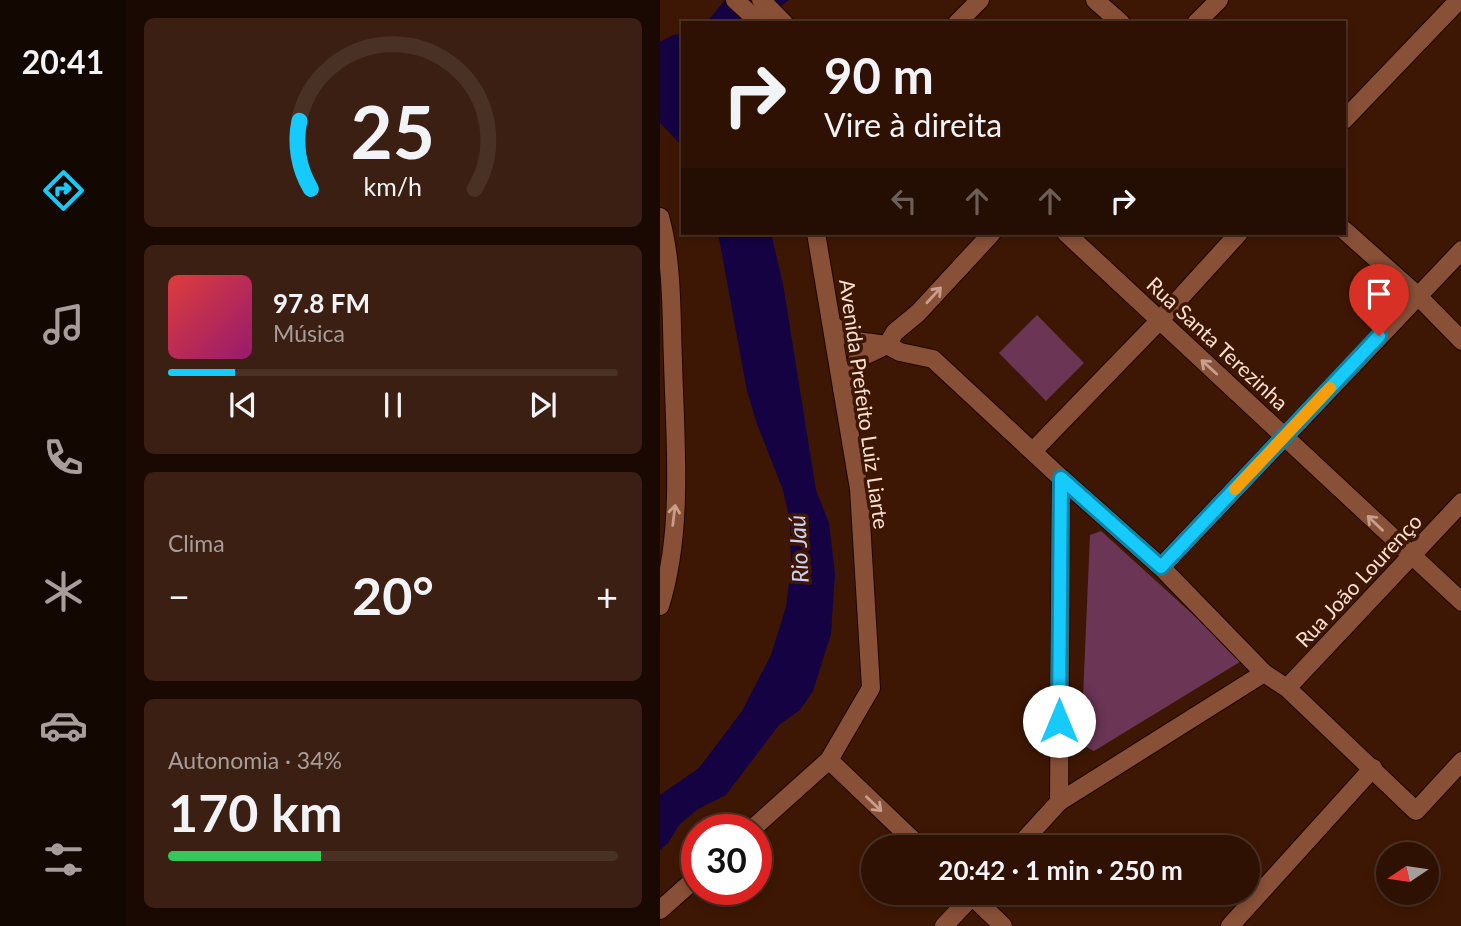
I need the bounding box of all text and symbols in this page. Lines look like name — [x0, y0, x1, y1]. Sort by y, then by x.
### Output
text: 20:41 — [22, 42, 104, 81]
text: 90 m — [824, 46, 934, 104]
icon: right — [709, 49, 800, 140]
text: 25 — [351, 87, 435, 175]
text: Vire à direita — [824, 105, 1002, 144]
icon: directions — [39, 166, 88, 215]
text: km/h — [364, 170, 422, 200]
icon: left — [885, 182, 923, 220]
icon: ahead — [958, 182, 996, 220]
icon: ahead — [1031, 182, 1069, 220]
icon: right — [1104, 182, 1142, 220]
pin — [1349, 264, 1409, 336]
street label: Rua Santa Terezinha — [1142, 271, 1294, 415]
icon: arrive — [1360, 275, 1398, 313]
street label: Avenida Prefeito Luiz Liarte — [835, 277, 895, 531]
text: 97.8 FM — [273, 287, 370, 319]
one-way arrow — [925, 287, 942, 304]
icon: music — [39, 300, 88, 349]
text: Música — [273, 319, 345, 347]
one-way arrow — [1200, 359, 1218, 375]
icon: previous — [224, 386, 262, 424]
icon: pause — [374, 386, 412, 424]
icon: next — [524, 386, 562, 424]
icon: phone — [39, 433, 88, 482]
one-way arrow — [668, 504, 681, 527]
street label: Rua João Lourenço — [1290, 508, 1426, 652]
water label: Rio Jaú — [782, 514, 814, 584]
one-way arrow — [1367, 514, 1384, 531]
text: Clima — [168, 529, 225, 557]
text: 20° — [352, 564, 434, 626]
icon: climate — [39, 567, 88, 616]
text: − — [168, 573, 190, 619]
text: + — [596, 573, 618, 619]
position arrow — [1022, 684, 1096, 758]
icon: car — [39, 701, 88, 750]
text: Autonomia · 34% — [168, 746, 342, 774]
text: 170 km — [168, 781, 342, 843]
one-way arrow — [865, 795, 882, 812]
speed limit sign: 30 — [681, 814, 772, 905]
icon: filters — [39, 835, 88, 884]
north arrow — [1376, 842, 1439, 905]
map controls — [1376, 842, 1439, 905]
text: 20:42 · 1 min · 250 m — [938, 854, 1183, 886]

